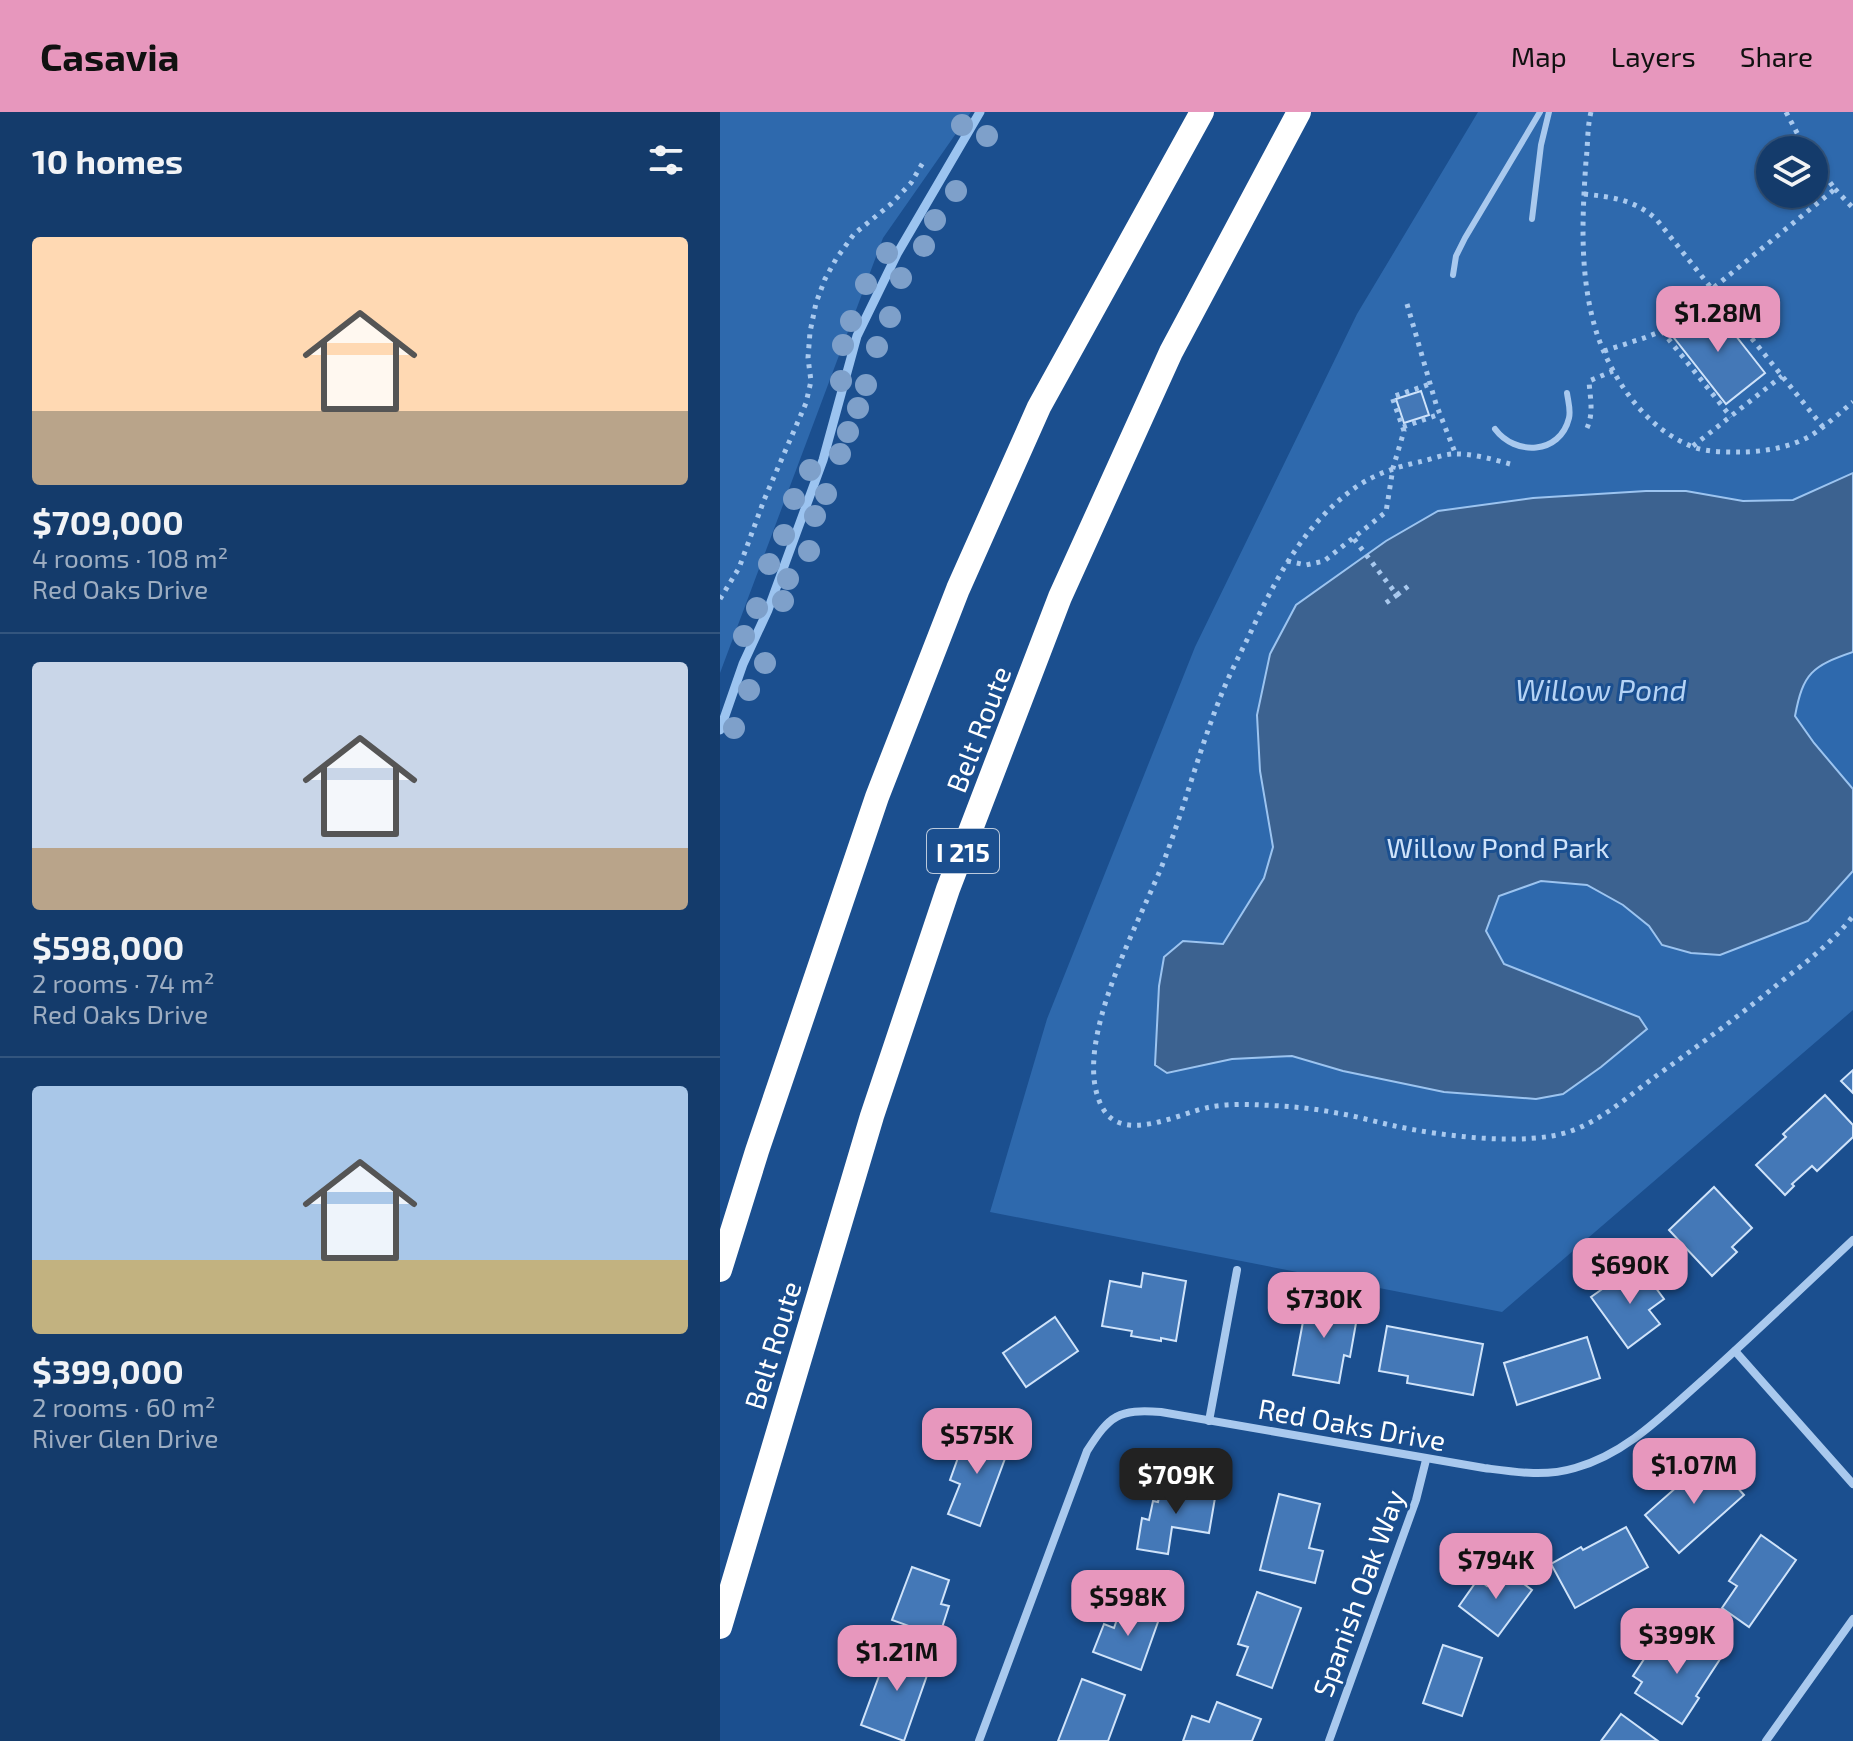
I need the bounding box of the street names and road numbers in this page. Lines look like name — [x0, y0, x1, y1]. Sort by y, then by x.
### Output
street label: Belt Route — [938, 661, 1018, 797]
road number: I 215 — [927, 829, 999, 873]
street label: Belt Route — [736, 1277, 808, 1413]
street label: Red Oaks Drive — [1256, 1391, 1448, 1457]
street label: Spanish Oak Way — [1305, 1485, 1411, 1701]

